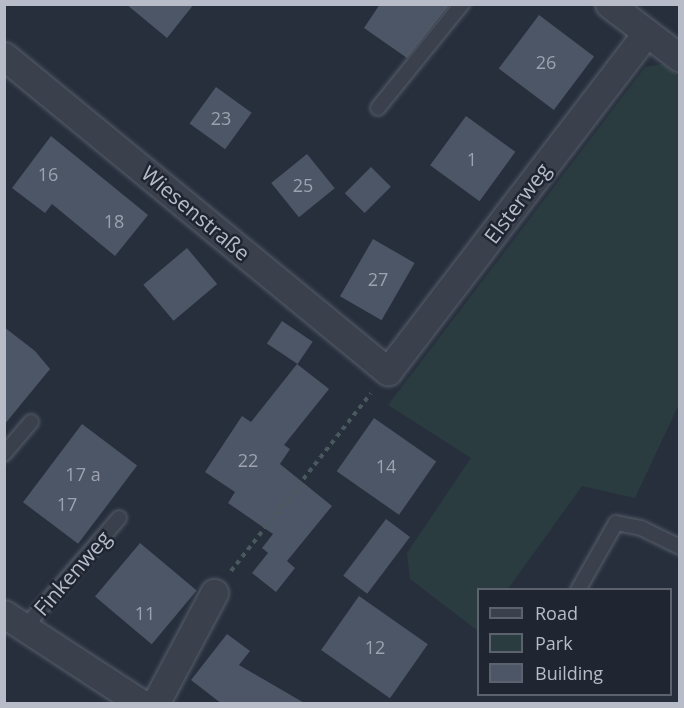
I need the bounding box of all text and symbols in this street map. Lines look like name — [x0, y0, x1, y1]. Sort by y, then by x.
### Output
house number: 26 — [536, 51, 556, 73]
house number: 23 — [211, 107, 231, 129]
house number: 1 — [467, 148, 477, 170]
street label: Elsterweg — [479, 158, 555, 248]
street label: Wiesenstraße — [137, 160, 255, 266]
house number: 16 — [38, 163, 58, 185]
house number: 25 — [293, 174, 313, 196]
house number: 18 — [104, 210, 124, 232]
house number: 27 — [368, 268, 388, 290]
house number: 22 — [238, 449, 258, 471]
house number: 14 — [376, 455, 396, 477]
house number: 17 a — [65, 463, 101, 485]
house number: 17 — [57, 493, 77, 515]
street label: Finkenweg — [28, 525, 116, 621]
legend — [477, 588, 672, 696]
text: Road — [535, 601, 578, 625]
house number: 11 — [135, 602, 155, 624]
text: Park — [535, 631, 573, 655]
house number: 12 — [365, 636, 385, 658]
text: Building — [535, 661, 603, 685]

